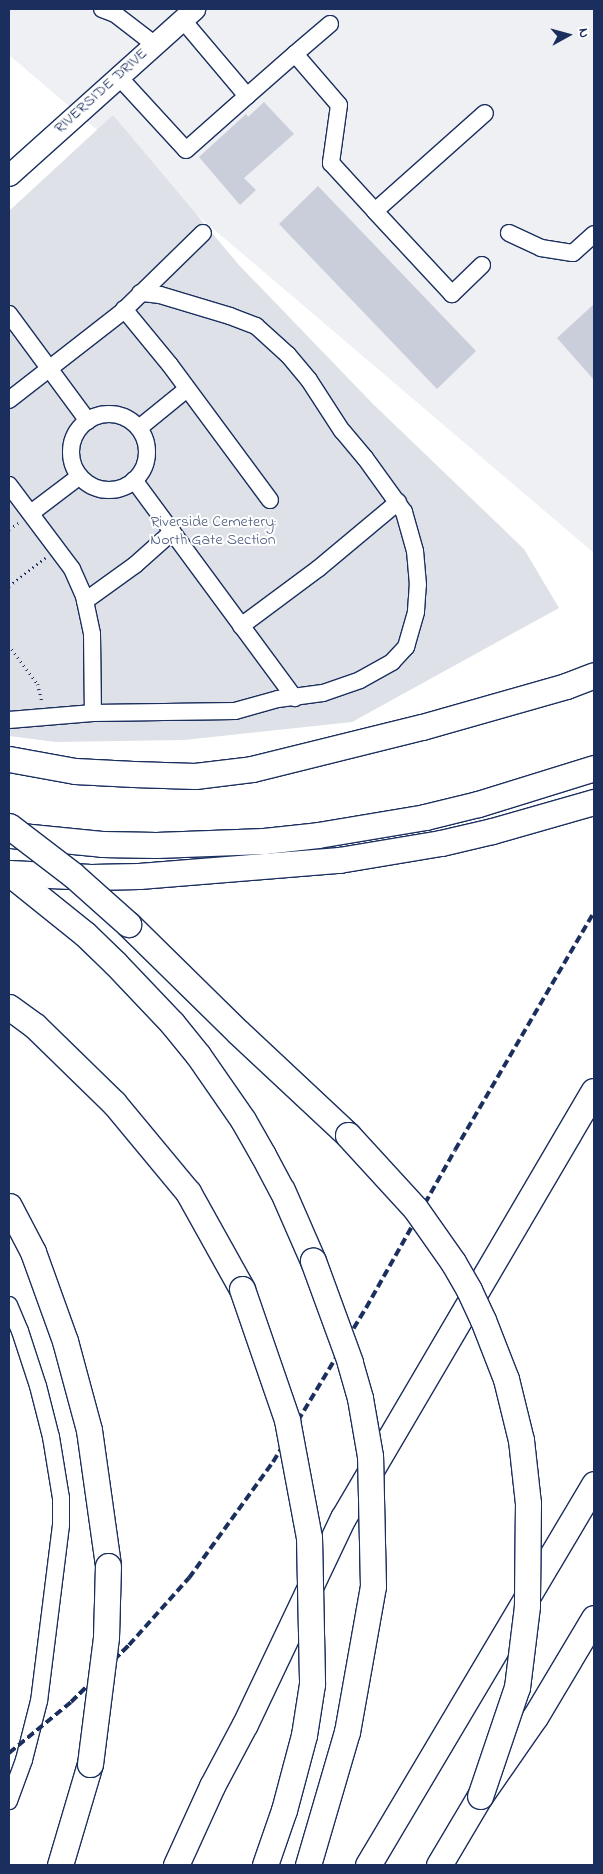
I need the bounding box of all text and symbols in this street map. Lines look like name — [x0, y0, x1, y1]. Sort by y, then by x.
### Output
north arrow — [543, 10, 593, 60]
text: N — [572, 27, 594, 39]
street label: RIVERSIDE DRIVE — [50, 44, 152, 138]
park label: Riverside Cemetery: North Gate Section — [150, 512, 276, 550]

